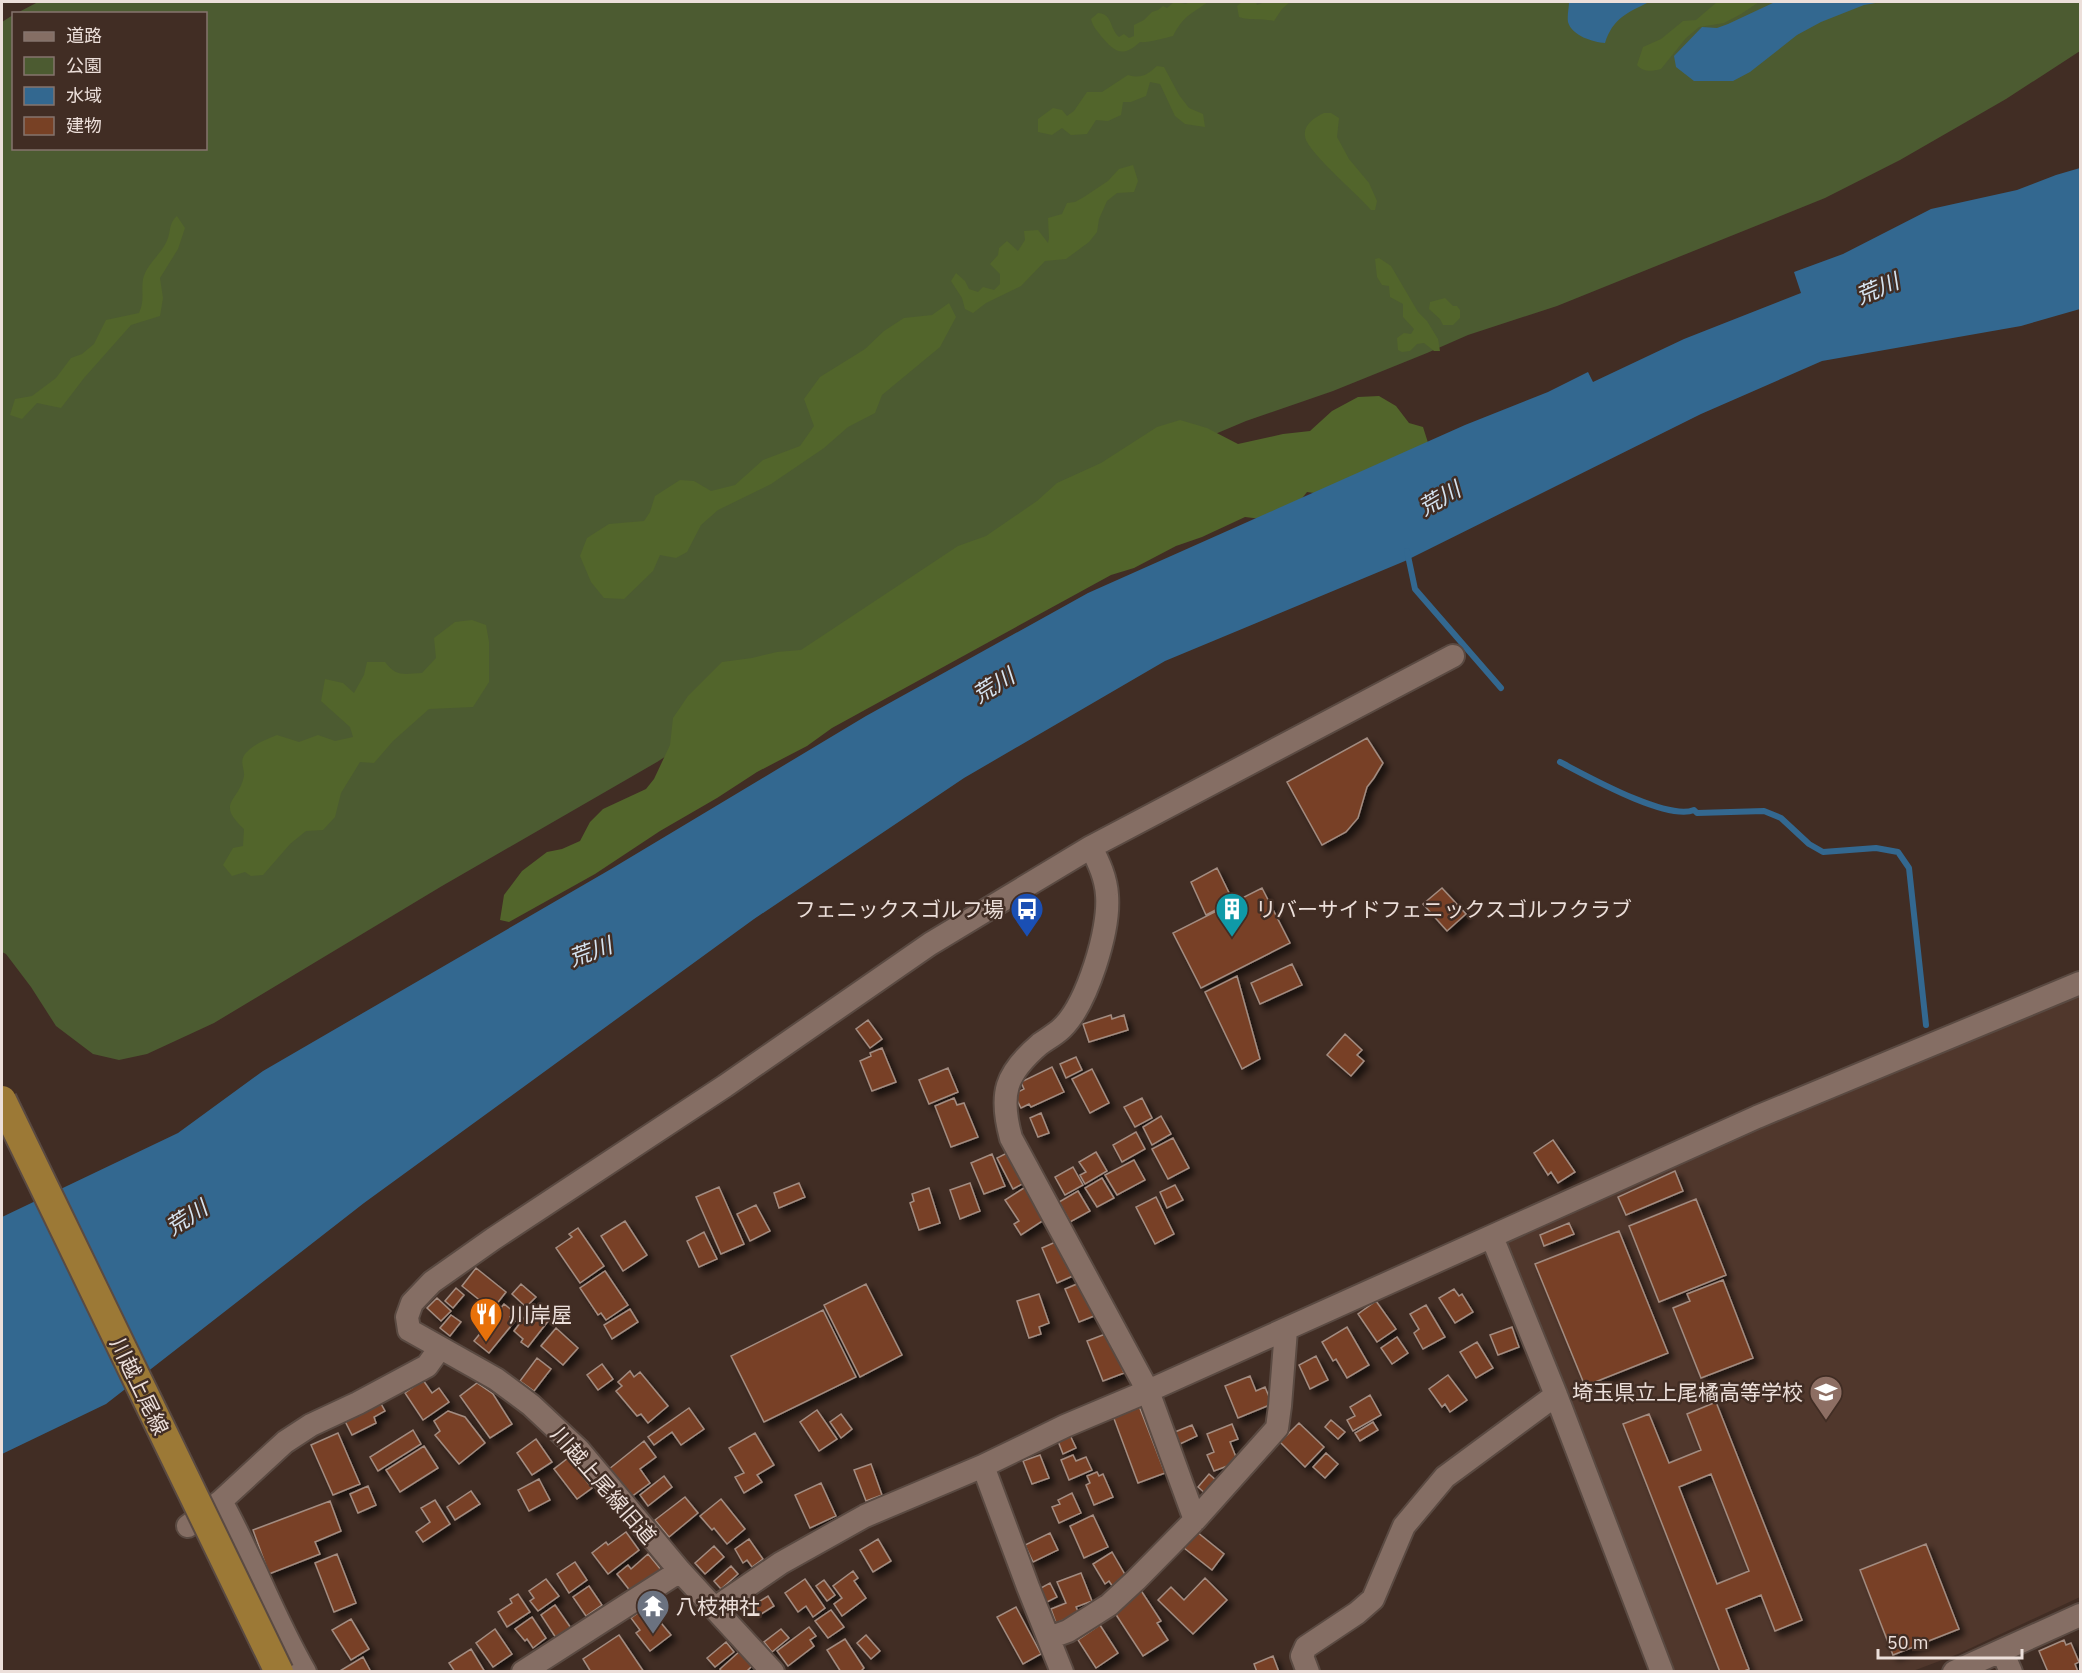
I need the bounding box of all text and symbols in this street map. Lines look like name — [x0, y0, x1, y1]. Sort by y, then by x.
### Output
legend — [12, 12, 207, 150]
text: 道路 — [66, 24, 102, 47]
text: 公園 — [66, 54, 102, 77]
text: 水域 — [66, 84, 102, 107]
text: 建物 — [66, 114, 102, 137]
water label: 荒川 — [1851, 265, 1905, 310]
water label: 荒川 — [1413, 473, 1467, 522]
water label: 荒川 — [967, 660, 1021, 709]
bus stop icon: フェニックスゴルフ場 — [1009, 891, 1045, 938]
building icon: リバーサイドフェニックスゴルフクラブ — [1214, 891, 1250, 938]
place label: フェニックスゴルフ場 — [795, 895, 1004, 923]
place label: リバーサイドフェニックスゴルフクラブ — [1255, 895, 1632, 923]
water label: 荒川 — [564, 929, 618, 972]
water label: 荒川 — [160, 1192, 214, 1241]
restaurant icon: 川岸屋 — [468, 1296, 504, 1343]
place label: 川岸屋 — [509, 1300, 572, 1328]
street label: 川越上尾線 — [104, 1333, 176, 1439]
school or university icon: 埼玉県立上尾橘高等学校 — [1808, 1374, 1844, 1421]
place label: 埼玉県立上尾橘高等学校 — [1572, 1378, 1803, 1406]
street label: 川越上尾線旧道 — [545, 1420, 663, 1550]
temple icon: 八枝神社 — [635, 1588, 671, 1635]
place label: 八枝神社 — [676, 1592, 760, 1620]
scale bar — [1878, 1622, 2022, 1660]
text: 50 m — [1887, 1631, 1929, 1654]

